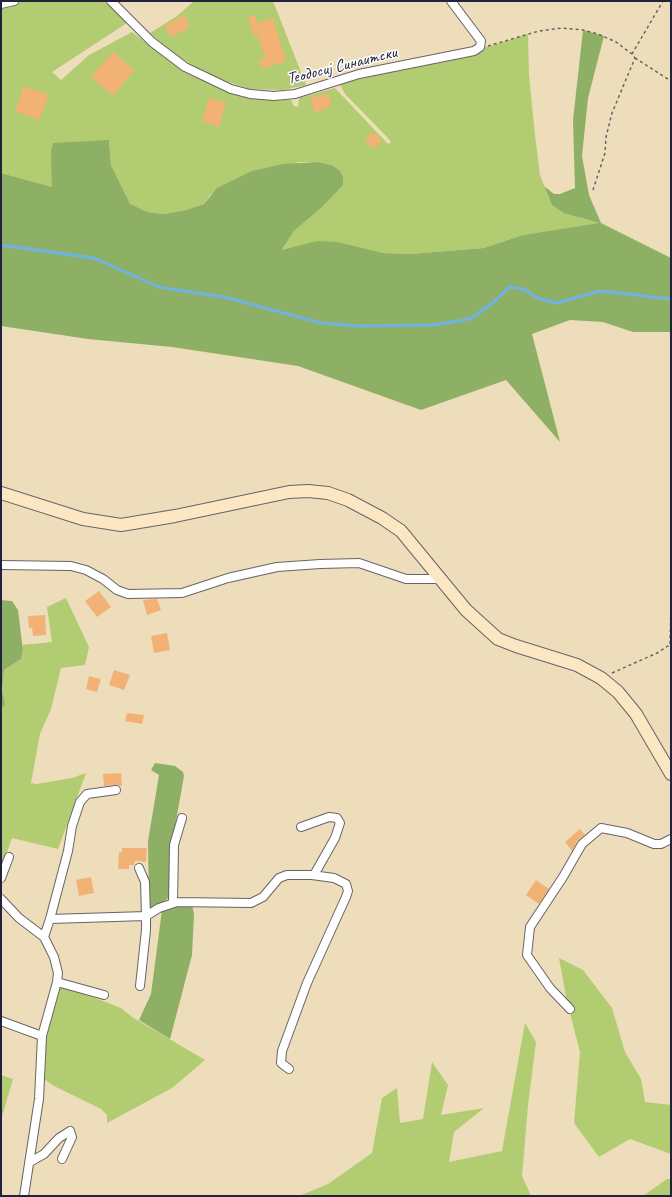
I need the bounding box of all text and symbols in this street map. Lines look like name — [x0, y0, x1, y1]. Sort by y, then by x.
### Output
street label: Теодосиј Синаитски — [285, 43, 399, 89]

